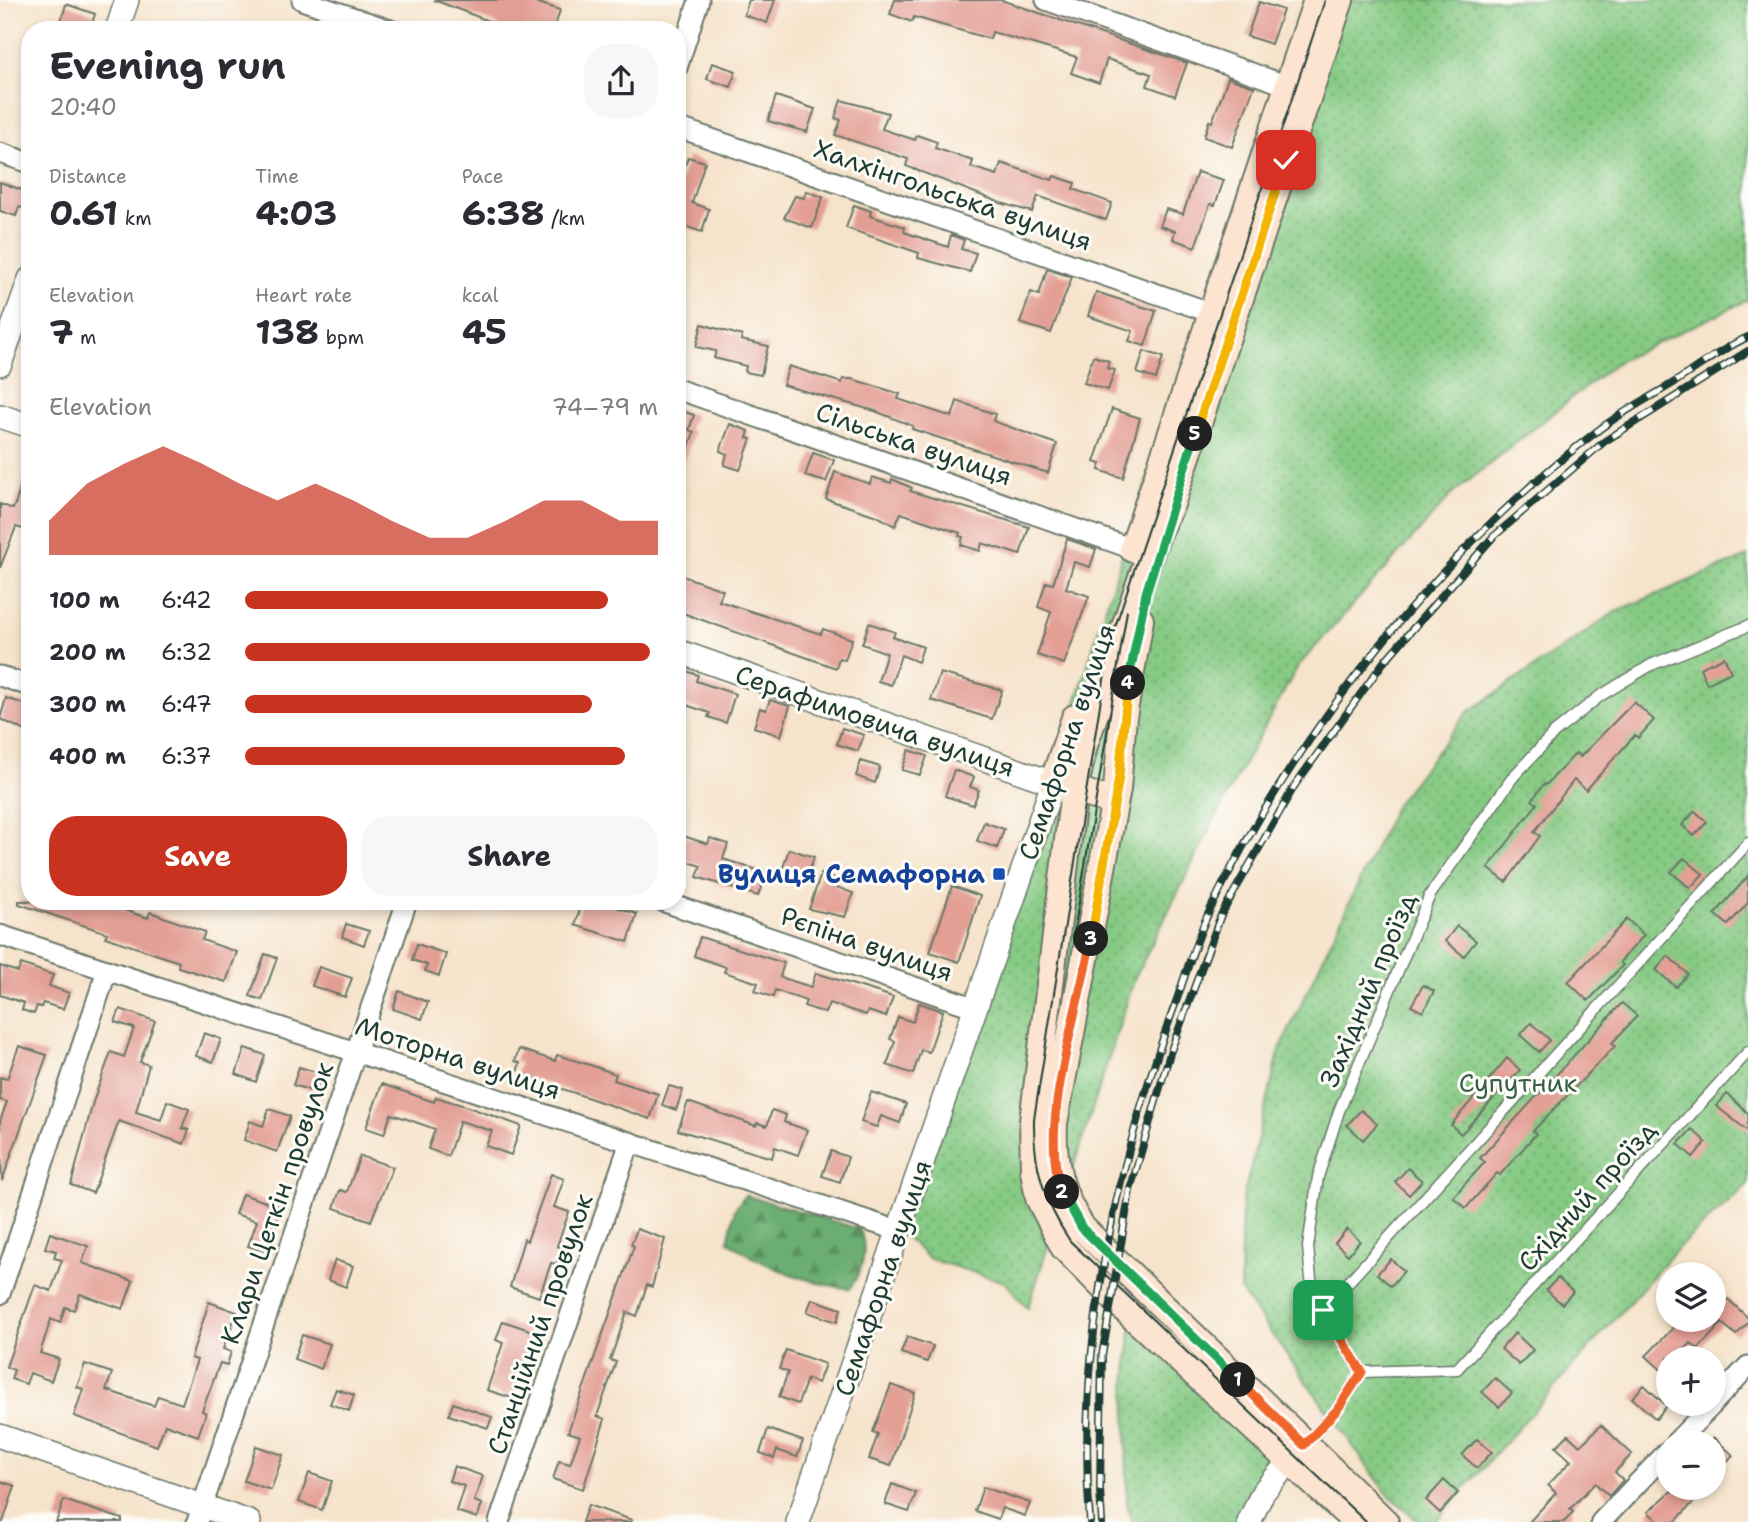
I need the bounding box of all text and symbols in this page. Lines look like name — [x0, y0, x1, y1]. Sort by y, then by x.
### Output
text: Evening run — [49, 40, 286, 91]
button: share — [584, 44, 658, 118]
text: 20:40 — [49, 92, 117, 122]
pin — [1256, 130, 1316, 190]
street label: Халхінгольська вулиця — [810, 131, 1097, 259]
icon: check — [1267, 141, 1305, 179]
text: Distance — [49, 164, 127, 189]
text: Time — [255, 164, 299, 189]
text: Pace — [462, 164, 503, 189]
text: 0.61 — [49, 189, 118, 236]
text: 4:03 — [255, 189, 337, 236]
text: 6:38 — [462, 189, 545, 236]
text: km — [118, 206, 152, 231]
text: /km — [545, 206, 585, 231]
text: Elevation — [49, 283, 134, 308]
text: Heart rate — [255, 283, 352, 308]
text: kcal — [462, 283, 499, 308]
text: 7 — [49, 308, 74, 355]
text: 138 — [255, 308, 319, 355]
text: 45 — [462, 308, 507, 355]
text: m — [74, 325, 96, 350]
text: bpm — [319, 325, 364, 350]
text: Elevation — [49, 392, 152, 422]
text: 74–79 m — [552, 392, 658, 422]
street label: Сільська вулиця — [811, 394, 1017, 493]
pin: 5 — [1178, 416, 1212, 452]
text: 5 — [1189, 421, 1200, 446]
text: 100 m — [49, 585, 120, 615]
text: 6:42 — [161, 585, 212, 615]
street label: Семафорна вулиця — [1010, 619, 1123, 865]
text: 200 m — [49, 637, 126, 667]
text: 6:32 — [161, 637, 212, 667]
street label: Серафимовича вулиця — [731, 656, 1020, 785]
pin: 4 — [1110, 666, 1146, 700]
text: 4 — [1121, 670, 1134, 695]
text: 300 m — [49, 689, 126, 719]
text: 6:47 — [161, 689, 212, 719]
text: 400 m — [49, 741, 126, 771]
text: 6:37 — [161, 741, 212, 771]
button: Save — [49, 816, 347, 896]
button: Share — [361, 816, 658, 896]
place label: Вулиця Семафорна — [718, 856, 985, 891]
marker: Вулиця Семафорна — [991, 866, 1007, 882]
street label: Західний проїзд — [1311, 887, 1424, 1092]
street label: Рєпіна вулиця — [776, 898, 958, 989]
pin: 3 — [1074, 922, 1108, 956]
text: 3 — [1084, 926, 1097, 951]
street label: Моторна вулиця — [351, 1008, 565, 1107]
street label: Клари Цеткін провулок — [212, 1057, 341, 1349]
park label: Супутник — [1459, 1065, 1577, 1100]
street label: Східний проїзд — [1510, 1112, 1664, 1278]
street label: Семафорна вулиця — [826, 1155, 939, 1401]
pin: 2 — [1044, 1174, 1080, 1210]
text: 2 — [1055, 1179, 1068, 1204]
street label: Станційний провулок — [478, 1188, 601, 1459]
map controls — [1656, 1262, 1726, 1500]
button: layers — [1656, 1262, 1726, 1332]
pin — [1293, 1280, 1353, 1340]
icon: arrive — [1304, 1291, 1342, 1329]
button: + — [1656, 1346, 1726, 1416]
pin: 1 — [1220, 1362, 1256, 1398]
text: 1 — [1233, 1367, 1242, 1392]
button: − — [1656, 1430, 1726, 1500]

